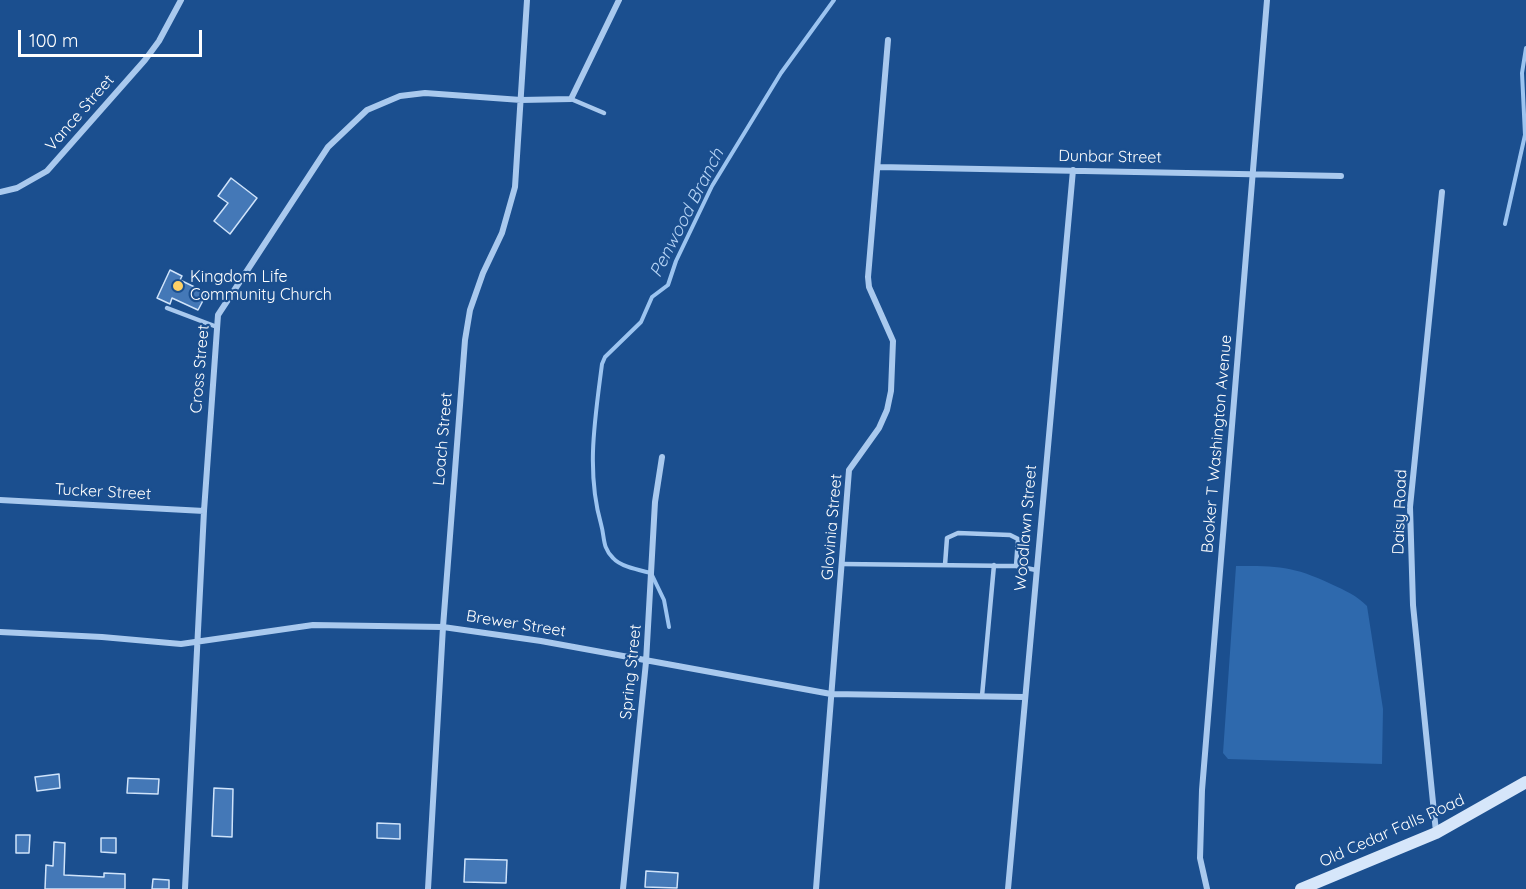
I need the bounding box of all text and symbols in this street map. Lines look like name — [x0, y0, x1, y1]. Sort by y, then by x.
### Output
scale bar — [21, 18, 206, 56]
text: 100 m — [29, 29, 78, 52]
street label: Vance Street — [42, 71, 118, 155]
water label: Penwood Branch — [645, 145, 729, 281]
street label: Dunbar Street — [1058, 146, 1162, 168]
place label: Kingdom Life Community Church — [190, 267, 332, 305]
marker: Kingdom Life Community Church — [171, 279, 185, 293]
street label: Cross Street — [187, 324, 213, 414]
street label: Booker T Washington Avenue — [1198, 334, 1236, 554]
street label: Loach Street — [429, 392, 457, 486]
street label: Woodlawn Street — [1011, 464, 1041, 592]
street label: Daisy Road — [1389, 469, 1411, 555]
street label: Glovinia Street — [818, 473, 846, 581]
street label: Tucker Street — [54, 480, 152, 504]
street label: Brewer Street — [465, 607, 567, 641]
street label: Spring Street — [616, 623, 646, 721]
street label: Old Cedar Falls Road — [1317, 790, 1467, 872]

